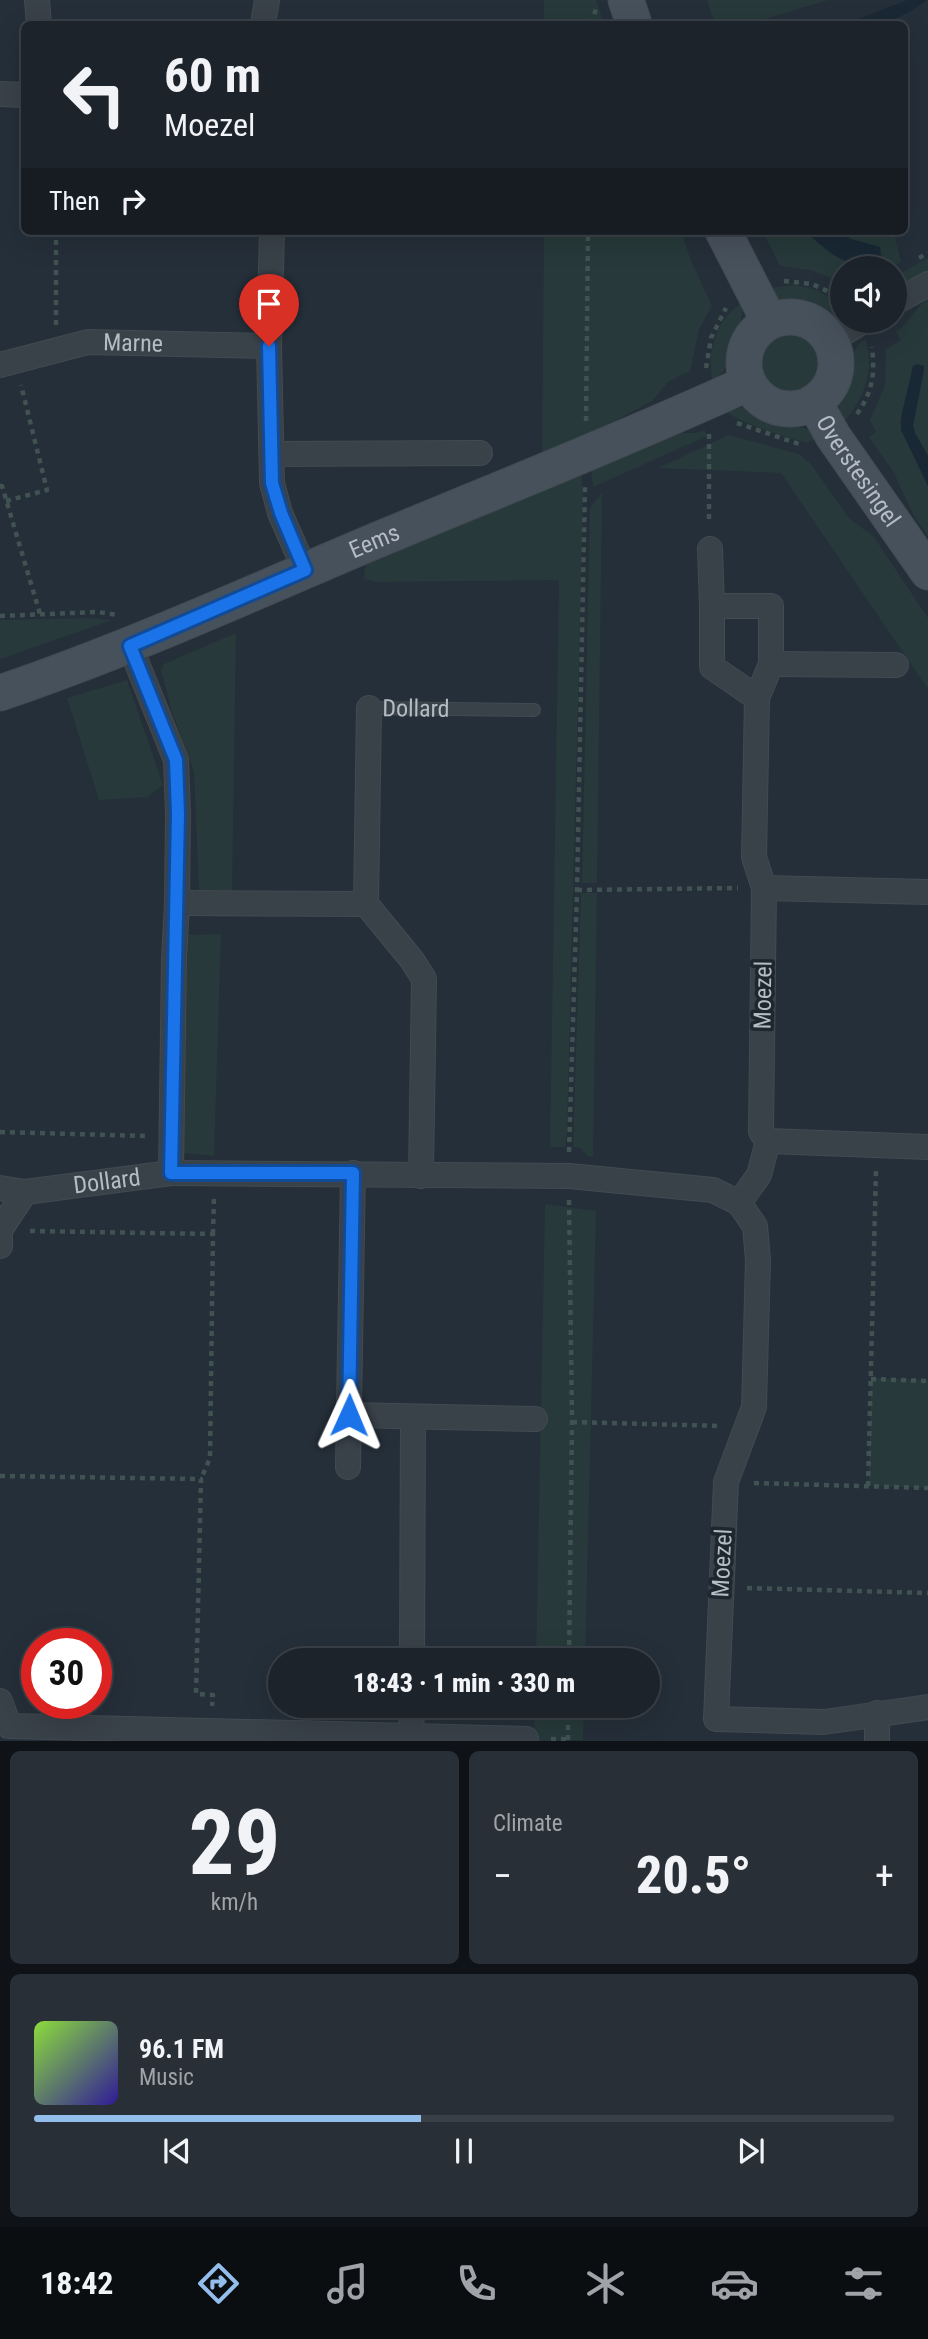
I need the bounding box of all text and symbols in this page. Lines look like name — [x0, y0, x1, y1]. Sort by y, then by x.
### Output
text: 60 m — [164, 47, 261, 104]
icon: left — [49, 49, 140, 140]
text: Moezel — [164, 106, 255, 144]
icon: right — [114, 182, 152, 220]
text: Then — [49, 186, 100, 216]
map controls — [830, 256, 907, 333]
button: sound — [830, 256, 907, 333]
pin — [239, 274, 299, 346]
icon: arrive — [250, 285, 288, 323]
street label: Marne — [103, 328, 163, 358]
street label: Overstesingel — [810, 410, 906, 532]
street label: Eems — [345, 518, 404, 564]
street label: Dollard — [382, 694, 450, 723]
street label: Moezel — [748, 960, 778, 1030]
street label: Dollard — [72, 1163, 142, 1200]
position arrow — [312, 1378, 386, 1452]
street label: Moezel — [706, 1528, 738, 1598]
speed limit sign: 30 — [21, 1628, 112, 1719]
text: 18:43 · 1 min · 330 m — [353, 1668, 575, 1698]
text: 29 — [189, 1790, 280, 1896]
text: Climate — [493, 1810, 563, 1837]
text: 20.5° — [636, 1845, 751, 1906]
text: − — [493, 1854, 512, 1898]
text: + — [875, 1854, 894, 1898]
text: km/h — [211, 1889, 258, 1916]
text: 96.1 FM — [139, 2034, 224, 2064]
text: Music — [139, 2064, 194, 2091]
icon: previous — [158, 2132, 196, 2170]
icon: pause — [445, 2132, 483, 2170]
icon: next — [732, 2132, 770, 2170]
icon: directions — [194, 2259, 243, 2308]
icon: music — [323, 2259, 372, 2308]
icon: phone — [452, 2259, 501, 2308]
icon: climate — [581, 2259, 630, 2308]
icon: car — [710, 2259, 759, 2308]
icon: filters — [839, 2259, 888, 2308]
text: 18:42 — [40, 2264, 113, 2302]

